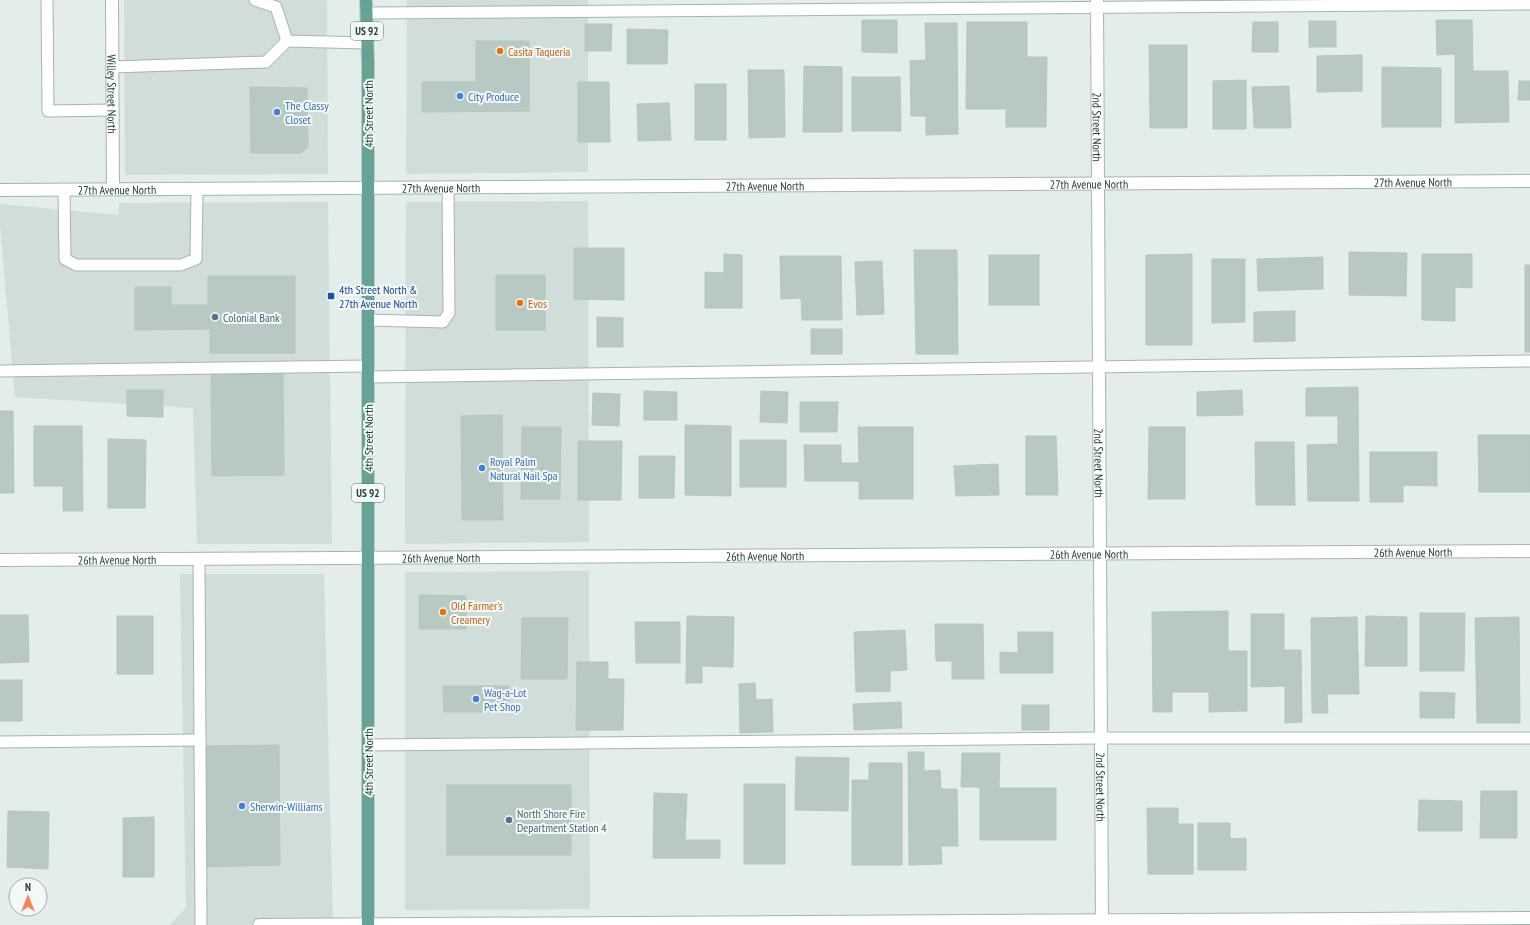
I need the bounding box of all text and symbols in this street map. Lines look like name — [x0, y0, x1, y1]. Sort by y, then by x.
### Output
road number: US 92 — [351, 22, 383, 40]
place label: Casita Taqueria — [508, 44, 571, 59]
marker: Casita Taqueria — [495, 46, 505, 56]
street label: Willey Street North — [105, 54, 120, 134]
street label: 4th Street North — [361, 80, 376, 148]
place label: City Produce — [468, 89, 519, 104]
marker: City Produce — [455, 91, 465, 101]
street label: 2nd Street North — [1090, 92, 1105, 162]
place label: The Classy Closet — [285, 98, 329, 127]
marker: The Classy Closet — [272, 107, 282, 117]
street label: 27th Avenue North — [1374, 174, 1452, 189]
street label: 27th Avenue North — [1050, 176, 1128, 191]
street label: 27th Avenue North — [726, 178, 804, 193]
street label: 27th Avenue North — [402, 180, 480, 195]
street label: 27th Avenue North — [78, 182, 156, 197]
place label: 4th Street North & 27th Avenue North — [339, 282, 417, 311]
marker: 4th Street North & 27th Avenue North — [326, 291, 336, 301]
place label: Evos — [528, 296, 547, 311]
marker: Evos — [515, 298, 525, 308]
place label: Colonial Bank — [223, 310, 280, 325]
marker: Colonial Bank — [210, 312, 220, 322]
street label: 4th Street North — [361, 404, 376, 472]
street label: 2nd Street North — [1092, 428, 1107, 498]
place label: Royal Palm Natural Nail Spa — [490, 454, 558, 483]
marker: Royal Palm Natural Nail Spa — [477, 463, 487, 473]
road number: US 92 — [352, 484, 384, 502]
street label: 26th Avenue North — [1374, 544, 1452, 559]
street label: 26th Avenue North — [1050, 546, 1128, 561]
street label: 26th Avenue North — [726, 548, 804, 563]
street label: 26th Avenue North — [402, 550, 480, 565]
street label: 26th Avenue North — [78, 552, 156, 567]
place label: Old Farmer's Creamery — [451, 598, 503, 627]
marker: Old Farmer's Creamery — [438, 607, 448, 617]
place label: Wag-a-Lot Pet Shop — [484, 685, 527, 714]
marker: Wag-a-Lot Pet Shop — [471, 694, 481, 704]
street label: 4th Street North — [361, 728, 376, 796]
street label: 2nd Street North — [1094, 752, 1109, 822]
place label: Sherwin-Williams — [250, 799, 323, 814]
marker: Sherwin-Williams — [237, 801, 247, 811]
place label: North Shore Fire Department Station 4 — [517, 806, 607, 835]
marker: North Shore Fire Department Station 4 — [504, 815, 514, 825]
north arrow — [8, 877, 48, 917]
text: N — [25, 880, 31, 894]

